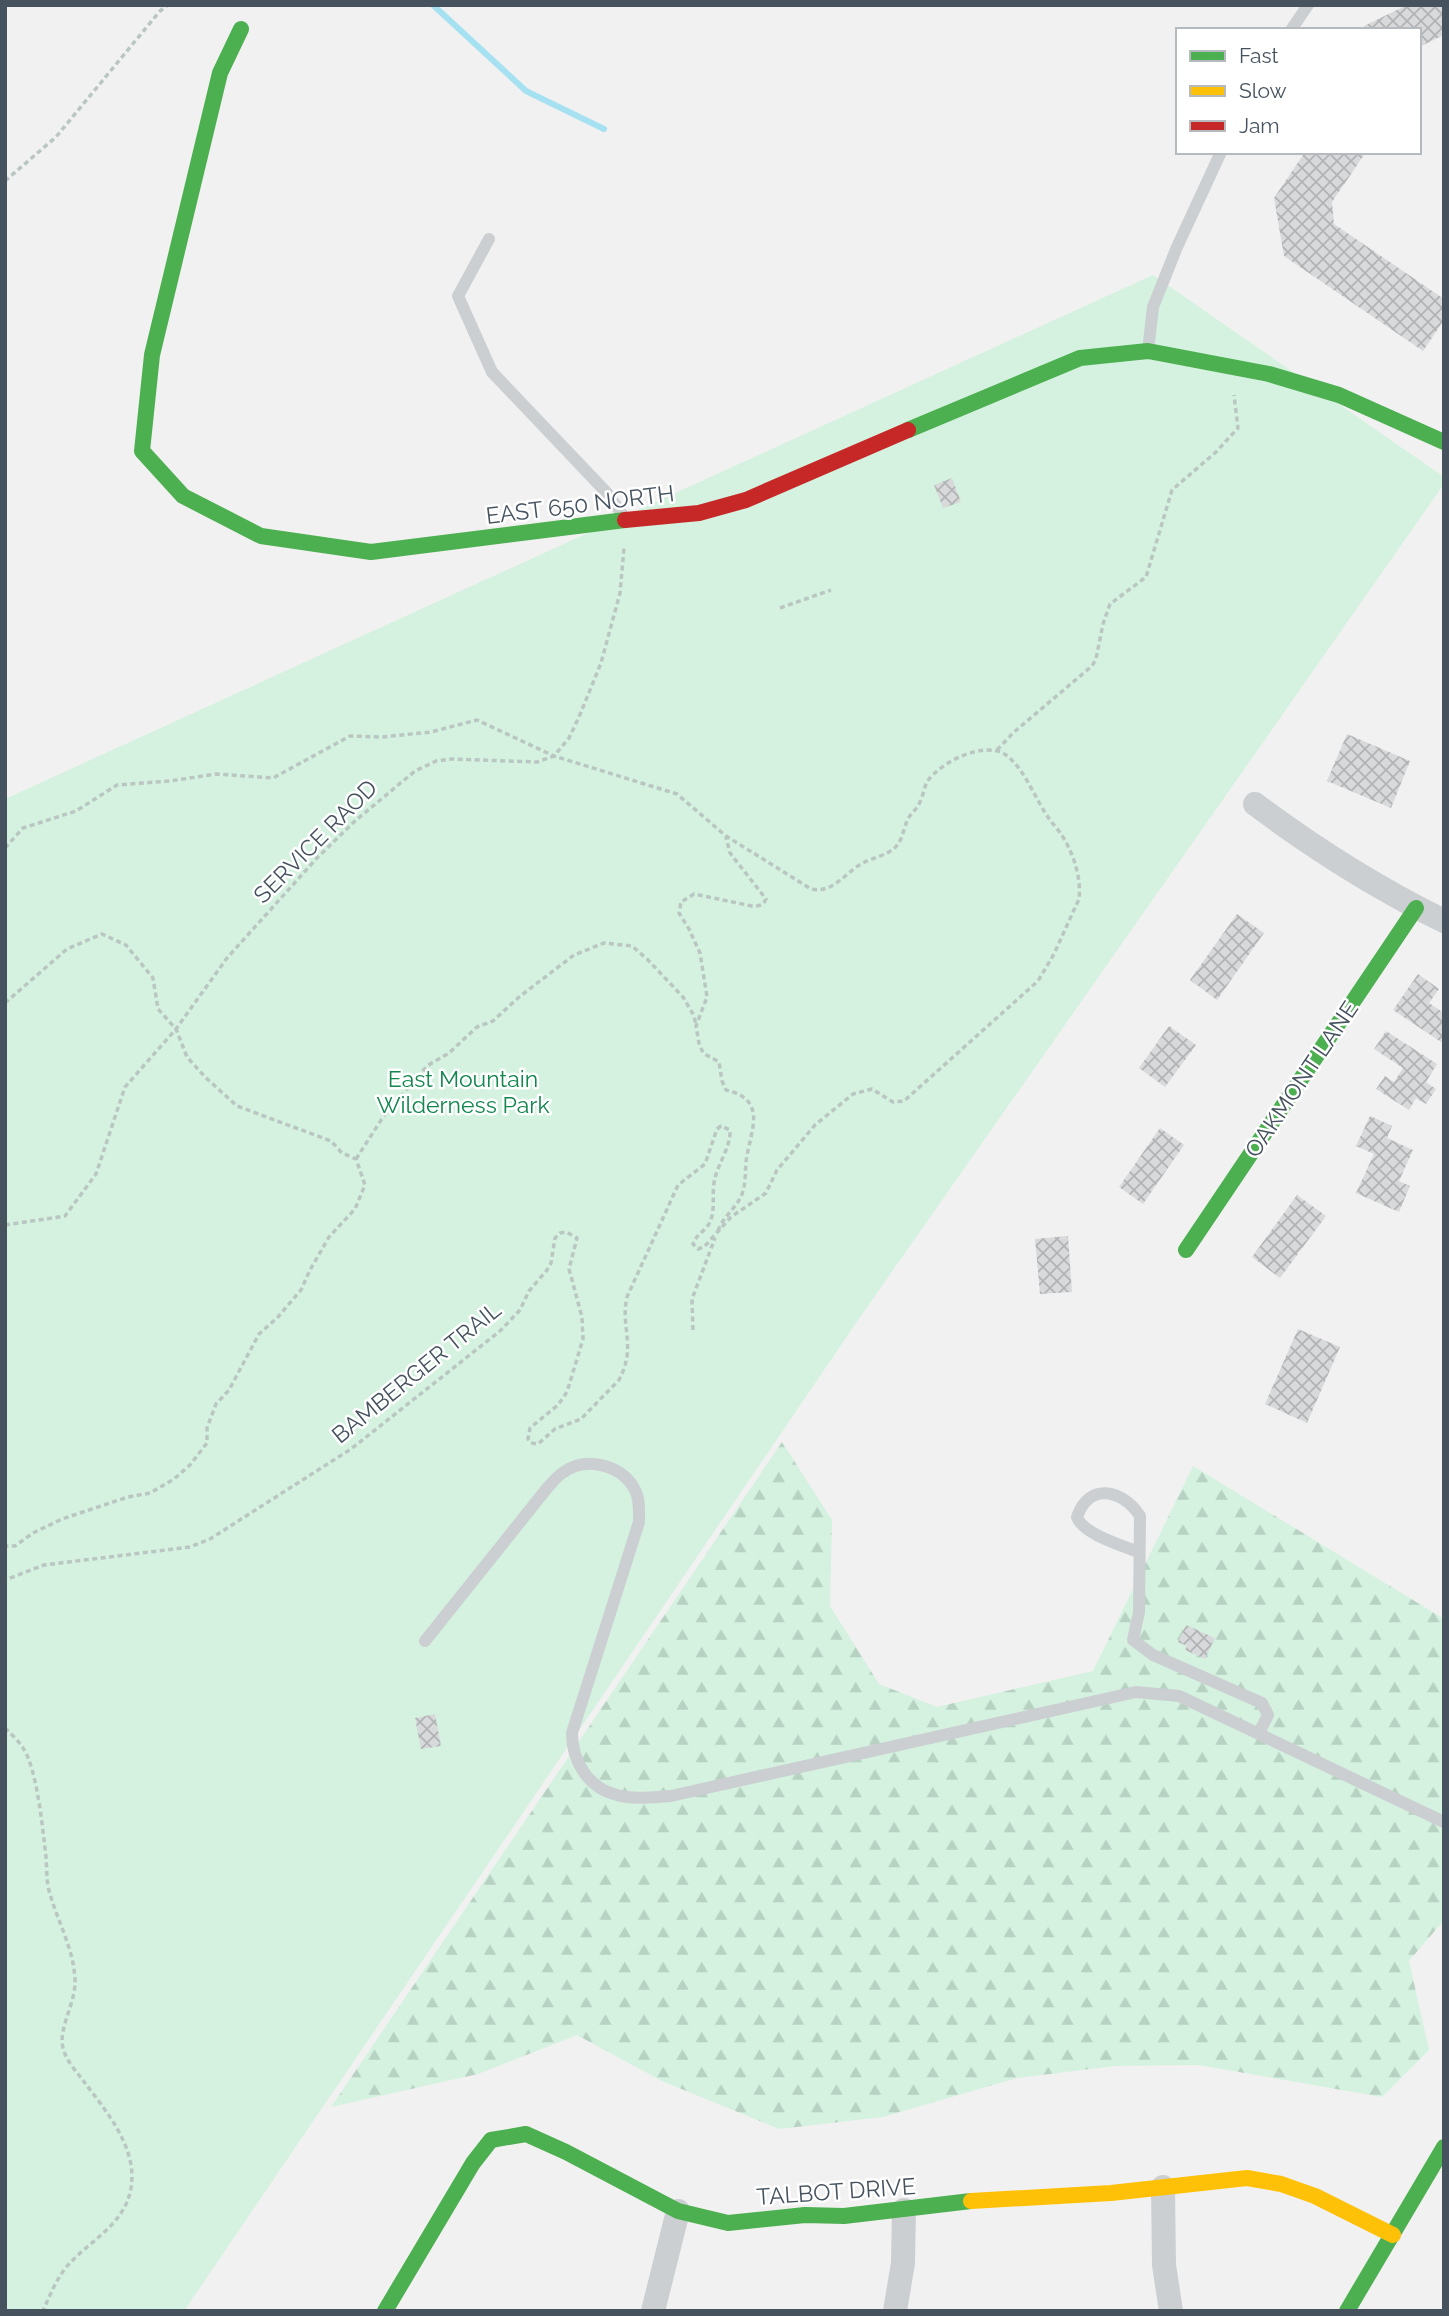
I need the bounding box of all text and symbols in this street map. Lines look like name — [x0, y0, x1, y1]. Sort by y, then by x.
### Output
legend — [1176, 28, 1421, 154]
text: Fast — [1239, 43, 1279, 68]
text: Slow — [1239, 78, 1287, 103]
text: Jam — [1239, 113, 1280, 138]
street label: EAST 650 NORTH — [484, 479, 676, 529]
street label: SERVICE RAOD — [248, 774, 382, 908]
street label: OAKMONT LANE — [1239, 996, 1363, 1162]
park label: East Mountain Wilderness Park — [376, 1065, 550, 1118]
street label: BAMBERGER TRAIL — [326, 1295, 506, 1448]
street label: TALBOT DRIVE — [756, 2172, 916, 2210]

